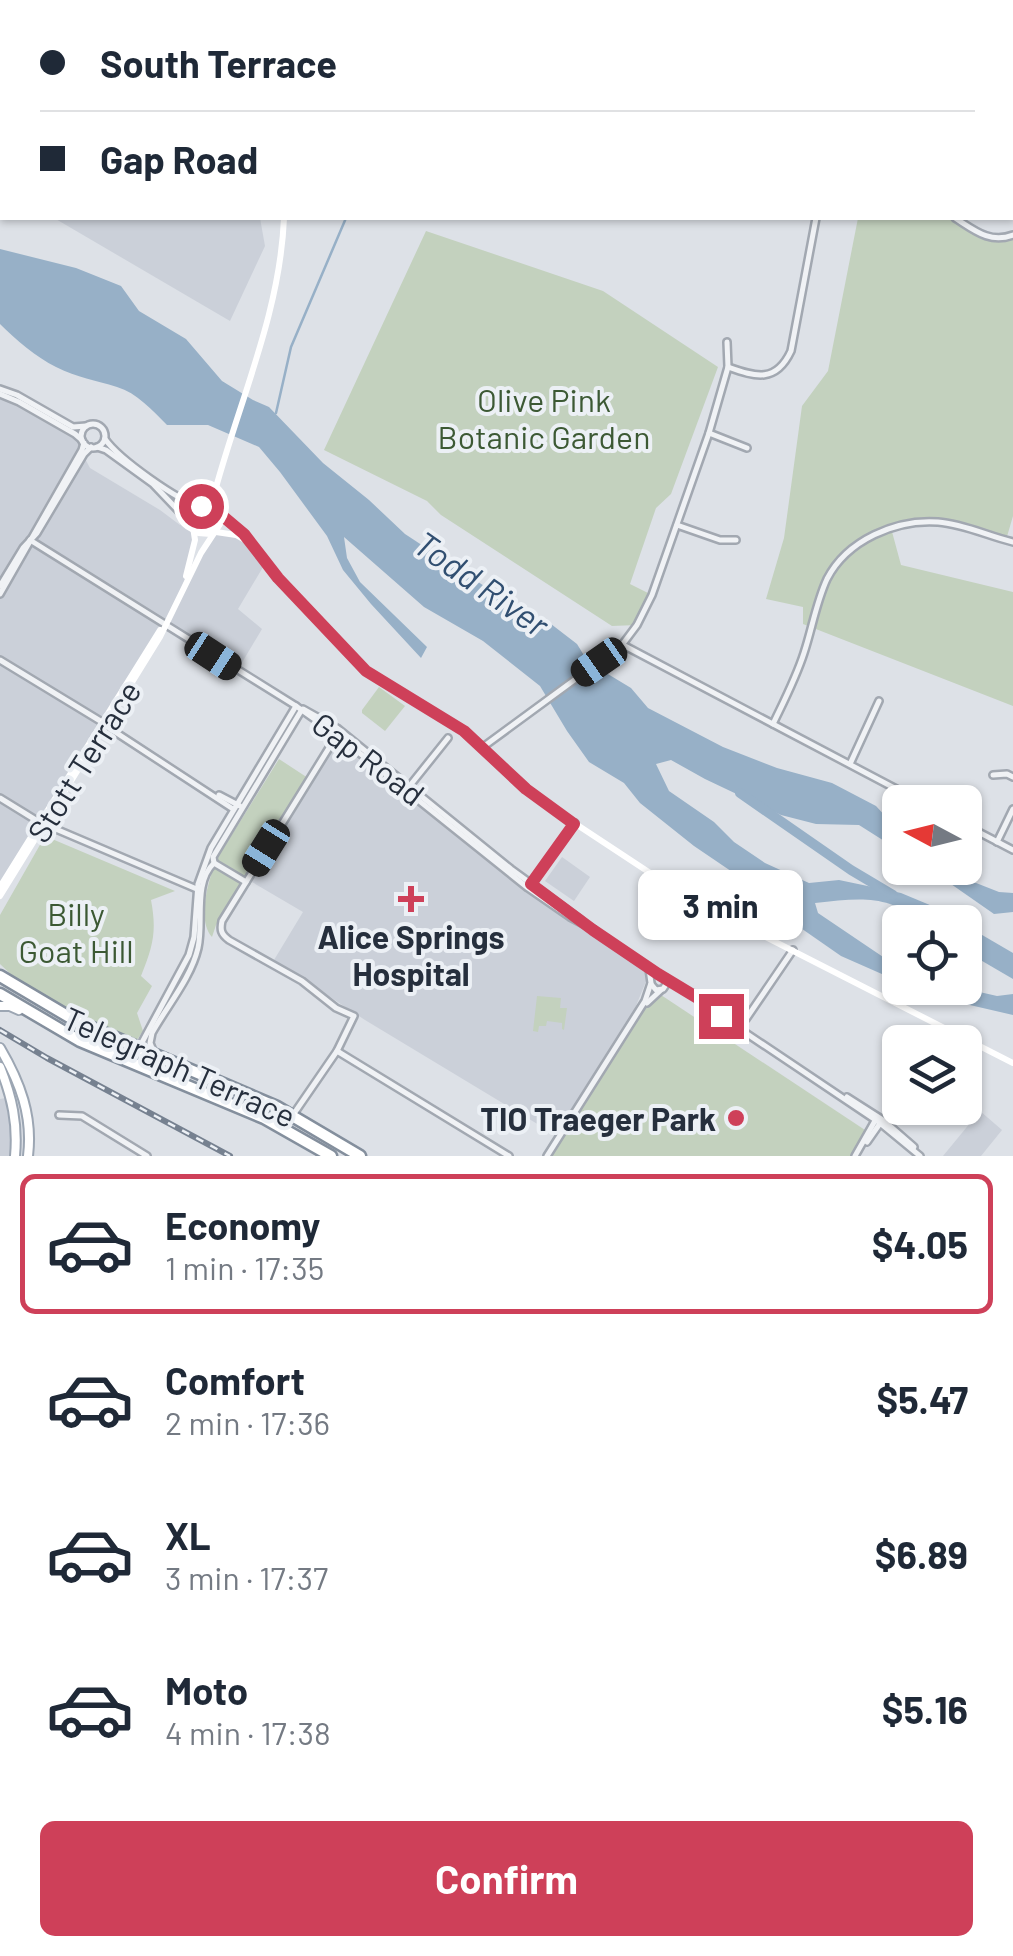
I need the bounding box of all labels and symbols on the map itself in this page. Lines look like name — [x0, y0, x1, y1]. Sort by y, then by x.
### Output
park label: Olive Pink Botanic Garden — [438, 380, 650, 455]
route start — [179, 484, 224, 529]
water label: Todd River — [407, 521, 559, 646]
car — [180, 627, 246, 685]
car — [566, 633, 632, 691]
street label: Stott Terrace — [18, 673, 148, 849]
street label: Gap Road — [305, 704, 433, 812]
north arrow — [882, 785, 982, 885]
car — [237, 815, 295, 881]
callout: 3 min — [638, 871, 804, 941]
marker: Alice Springs Hospital — [398, 886, 424, 912]
park label: Billy Goat Hill — [18, 894, 134, 969]
place label: Alice Springs Hospital — [317, 917, 505, 992]
route end — [699, 994, 744, 1039]
street label: Telegraph Terrace — [58, 998, 302, 1134]
place label: TIO Traeger Park — [480, 1099, 716, 1137]
marker: TIO Traeger Park — [725, 1107, 747, 1129]

